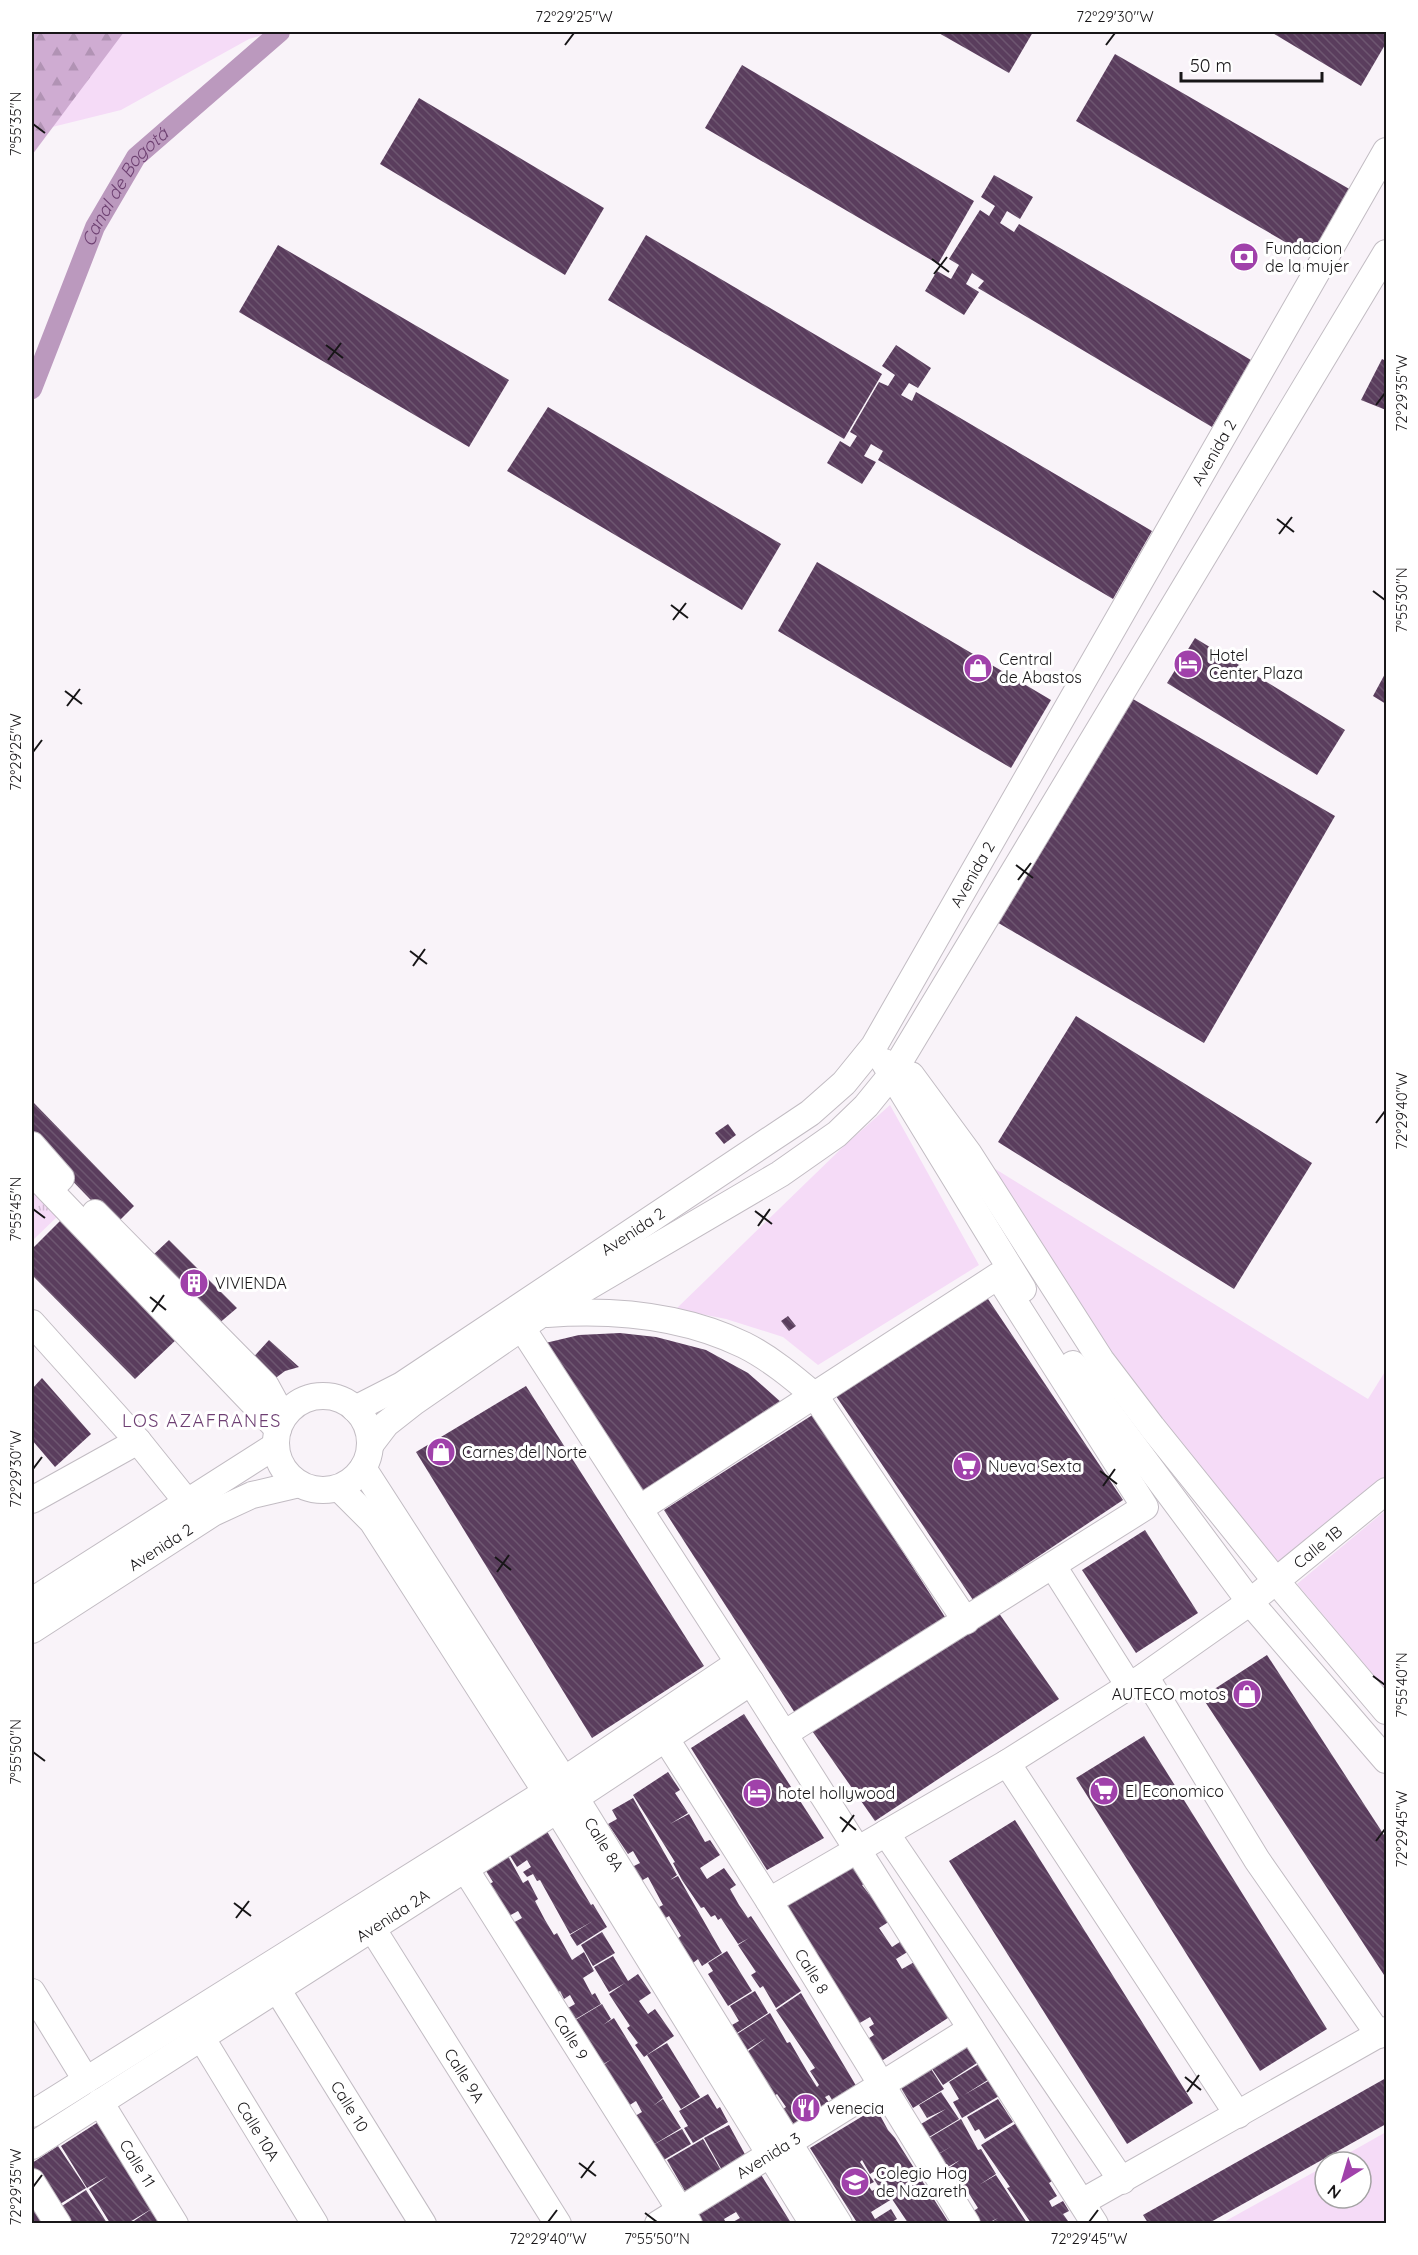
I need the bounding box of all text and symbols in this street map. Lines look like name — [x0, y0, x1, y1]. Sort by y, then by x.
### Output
text: 72°29'25"W — [535, 7, 613, 26]
text: 72°29'30"W — [1076, 7, 1154, 26]
scale bar — [1181, 45, 1322, 83]
text: 50 m — [1190, 54, 1232, 77]
text: 7°55'35"N — [6, 92, 25, 156]
water label: Canal de Bogotá — [77, 121, 174, 250]
place label: Fundacion de la mujer — [1265, 238, 1349, 276]
bank icon: Fundacion de la mujer — [1228, 241, 1260, 273]
text: 72°29'35"W — [1392, 354, 1411, 431]
street label: Avenida 2 — [1187, 416, 1240, 489]
text: 7°55'30"N — [1392, 567, 1411, 633]
place label: Hotel Center Plaza — [1209, 645, 1303, 683]
hotel icon: Hotel Center Plaza — [1172, 648, 1204, 680]
place label: Central de Abastos — [999, 649, 1082, 687]
shop icon: Central de Abastos — [962, 652, 994, 684]
text: 72°29'25"W — [6, 713, 25, 791]
street label: Avenida 2 — [946, 838, 999, 911]
text: 72°29'40"W — [1392, 1072, 1411, 1150]
text: 7°55'45"N — [6, 1177, 25, 1241]
street label: Avenida 2 — [597, 1203, 669, 1260]
building icon: VIVIENDA — [178, 1267, 210, 1299]
place label: VIVIENDA — [215, 1273, 287, 1293]
district label: LOS AZAFRANES — [122, 1409, 282, 1432]
text: 72°29'30"W — [6, 1430, 25, 1508]
shop icon: Carnes del Norte — [425, 1436, 457, 1468]
place label: Carnes del Norte — [462, 1442, 587, 1462]
supermarket icon: Nueva Sexta — [951, 1450, 983, 1482]
place label: Nueva Sexta — [988, 1456, 1082, 1476]
street label: Avenida 2 — [125, 1519, 197, 1575]
street label: Calle 1B — [1289, 1521, 1346, 1573]
text: 7°55'40"N — [1392, 1652, 1411, 1718]
shop icon: AUTECO motos — [1231, 1678, 1263, 1710]
place label: AUTECO motos — [1112, 1684, 1226, 1704]
text: 7°55'50"N — [6, 1719, 25, 1785]
supermarket icon: El Economico — [1088, 1775, 1120, 1807]
hotel icon: hotel hollywood — [741, 1777, 773, 1809]
place label: El Economico — [1125, 1781, 1224, 1801]
place label: hotel hollywood — [778, 1783, 895, 1803]
text: 72°29'45"W — [1392, 1790, 1411, 1868]
street label: Calle 8A — [580, 1814, 628, 1875]
street label: Avenida 2A — [352, 1884, 433, 1946]
street label: Calle 8 — [791, 1945, 834, 1998]
street label: Calle 9 — [549, 2011, 593, 2063]
street label: Calle 9A — [440, 2045, 489, 2106]
street label: Calle 10 — [326, 2077, 373, 2135]
restaurant icon: venecia — [790, 2092, 822, 2124]
street label: Calle 10A — [232, 2097, 284, 2165]
place label: venecia — [827, 2098, 884, 2118]
street label: Avenida 3 — [732, 2128, 804, 2183]
street label: Calle 11 — [115, 2136, 160, 2191]
text: 72°29'35"W — [6, 2148, 25, 2225]
north arrow — [1313, 2150, 1373, 2210]
place label: Colegio Hog de Nazareth — [876, 2163, 967, 2201]
school or university icon: Colegio Hog de Nazareth — [839, 2166, 871, 2198]
text: N — [1323, 2180, 1345, 2204]
text: 72°29'40"W — [509, 2229, 587, 2248]
text: 7°55'50"N — [624, 2229, 690, 2248]
text: 72°29'45"W — [1051, 2229, 1128, 2248]

